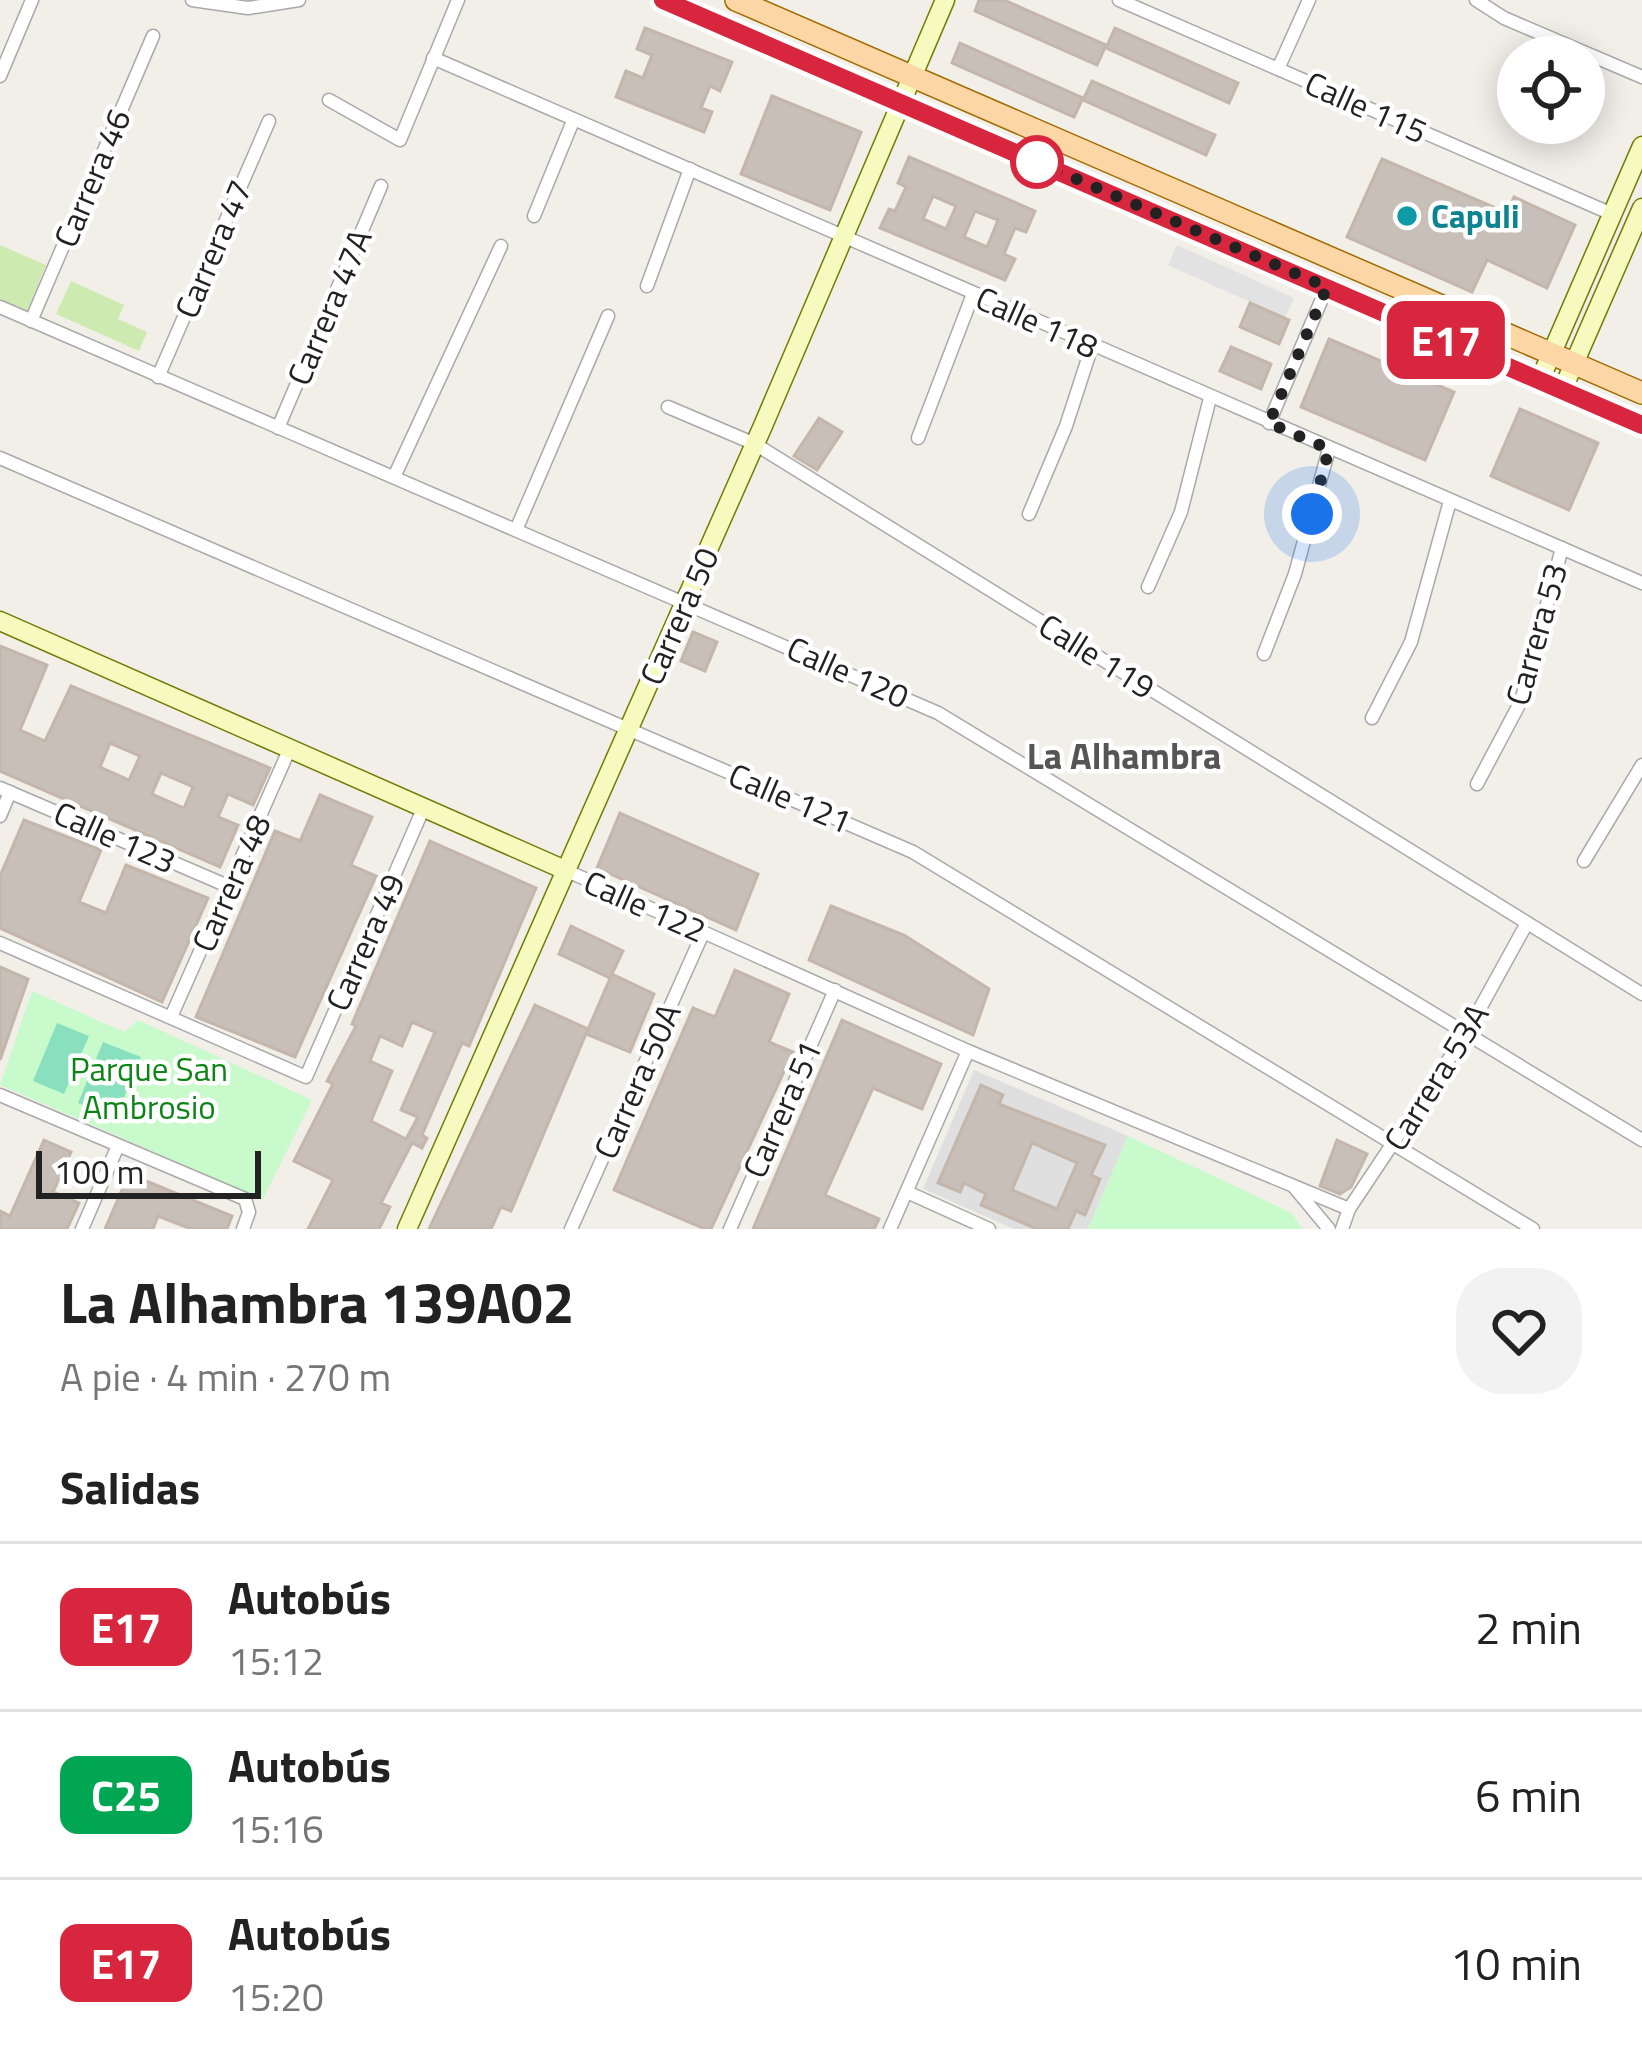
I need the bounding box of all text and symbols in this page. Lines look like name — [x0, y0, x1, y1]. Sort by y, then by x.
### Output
map controls — [1497, 36, 1605, 144]
button: locate — [1497, 36, 1605, 144]
street label: Calle 115 — [1297, 58, 1435, 156]
street label: Carrera 46 — [40, 101, 144, 255]
unlabelled marker — [1012, 137, 1062, 187]
street label: Carrera 47 — [161, 172, 265, 326]
place label: Capuli — [1431, 191, 1519, 241]
marker: Capuli — [1394, 203, 1420, 229]
street label: Carrera 47A — [274, 221, 384, 393]
street label: Calle 118 — [968, 273, 1106, 371]
line badge: E17 — [1377, 301, 1515, 379]
text: E17 — [1411, 308, 1481, 372]
your location — [1282, 484, 1342, 544]
street label: Carrera 50 — [627, 539, 731, 693]
street label: Carrera 53 — [1492, 557, 1580, 711]
street label: Calle 119 — [1029, 601, 1165, 711]
street label: Calle 120 — [779, 623, 917, 721]
district label: La Alhambra — [1027, 728, 1221, 783]
street label: Calle 121 — [721, 750, 859, 846]
street label: Calle 123 — [46, 788, 184, 886]
street label: Carrera 48 — [179, 806, 283, 960]
street label: Calle 122 — [576, 857, 714, 955]
street label: Carrera 49 — [313, 865, 417, 1019]
street label: Carrera 53A — [1371, 994, 1501, 1160]
street label: Carrera 50A — [581, 995, 693, 1167]
street label: Carrera 51 — [730, 1032, 834, 1186]
park label: Parque San Ambrosio — [70, 1044, 228, 1132]
scale bar — [36, 1145, 261, 1198]
text: 100 m — [54, 1147, 144, 1197]
text: La Alhambra 139A02 — [60, 1258, 575, 1345]
button: heart — [1456, 1268, 1582, 1394]
text: A pie · 4 min · 270 m — [60, 1347, 391, 1406]
text: Salidas — [60, 1453, 200, 1521]
text: Autobús — [228, 1563, 391, 1631]
text: 2 min — [1475, 1593, 1582, 1661]
text: E17 — [91, 1595, 161, 1659]
text: 15:12 — [228, 1631, 324, 1690]
text: Autobús — [228, 1731, 391, 1799]
text: 6 min — [1475, 1761, 1582, 1829]
text: C25 — [91, 1763, 161, 1827]
text: 15:16 — [228, 1799, 324, 1858]
text: Autobús — [228, 1899, 391, 1967]
text: 10 min — [1450, 1929, 1582, 1997]
text: E17 — [91, 1931, 161, 1995]
text: 15:20 — [228, 1967, 324, 2026]

